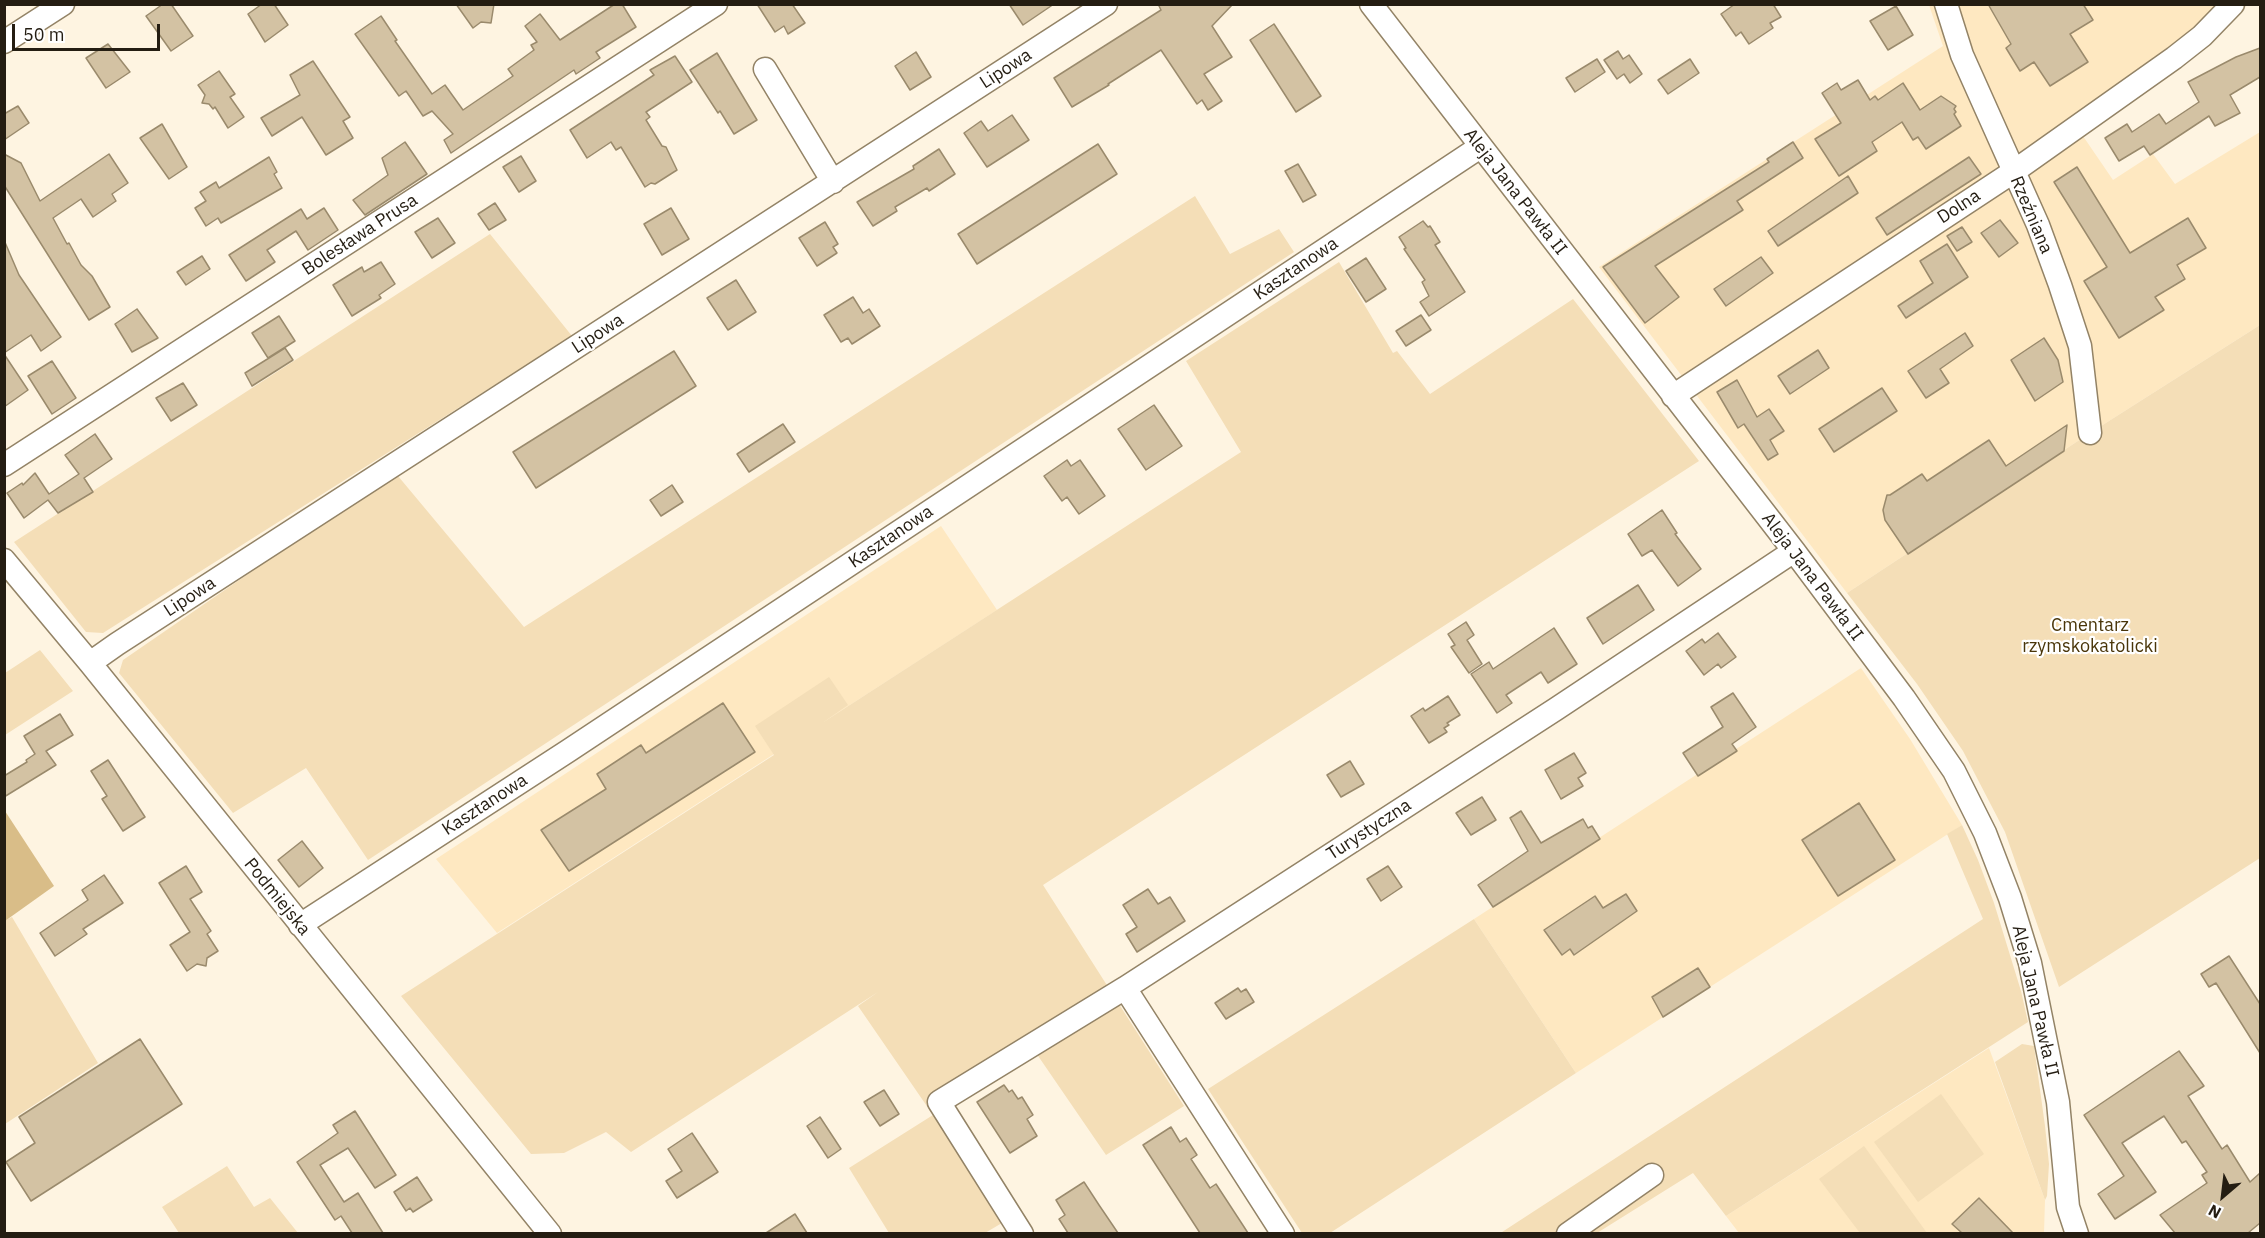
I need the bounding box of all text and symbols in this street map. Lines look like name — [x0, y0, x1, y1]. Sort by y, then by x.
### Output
scale bar — [15, 12, 164, 50]
text: 50 m — [23, 23, 65, 46]
street label: Lipowa — [976, 44, 1036, 94]
street label: Aleja Jana Pawła II — [1459, 124, 1571, 260]
street label: Rzeźniana — [2005, 173, 2057, 257]
street label: Dolna — [1933, 185, 1985, 229]
street label: Bolesława Prusa — [298, 190, 422, 280]
street label: Kasztanowa — [1250, 233, 1342, 305]
street label: Lipowa — [568, 309, 628, 359]
street label: Kasztanowa — [845, 501, 937, 573]
street label: Aleja Jana Pawła II — [1757, 509, 1867, 645]
street label: Lipowa — [160, 572, 220, 622]
park label: Cmentarz rzymskokatolicki — [2022, 615, 2158, 658]
street label: Kasztanowa — [438, 769, 532, 841]
street label: Turystyczna — [1323, 795, 1415, 865]
street label: Podmiejska — [239, 854, 315, 940]
street label: Aleja Jana Pawła II — [2007, 923, 2063, 1079]
north arrow — [2193, 1166, 2253, 1226]
text: N — [2205, 1200, 2224, 1223]

